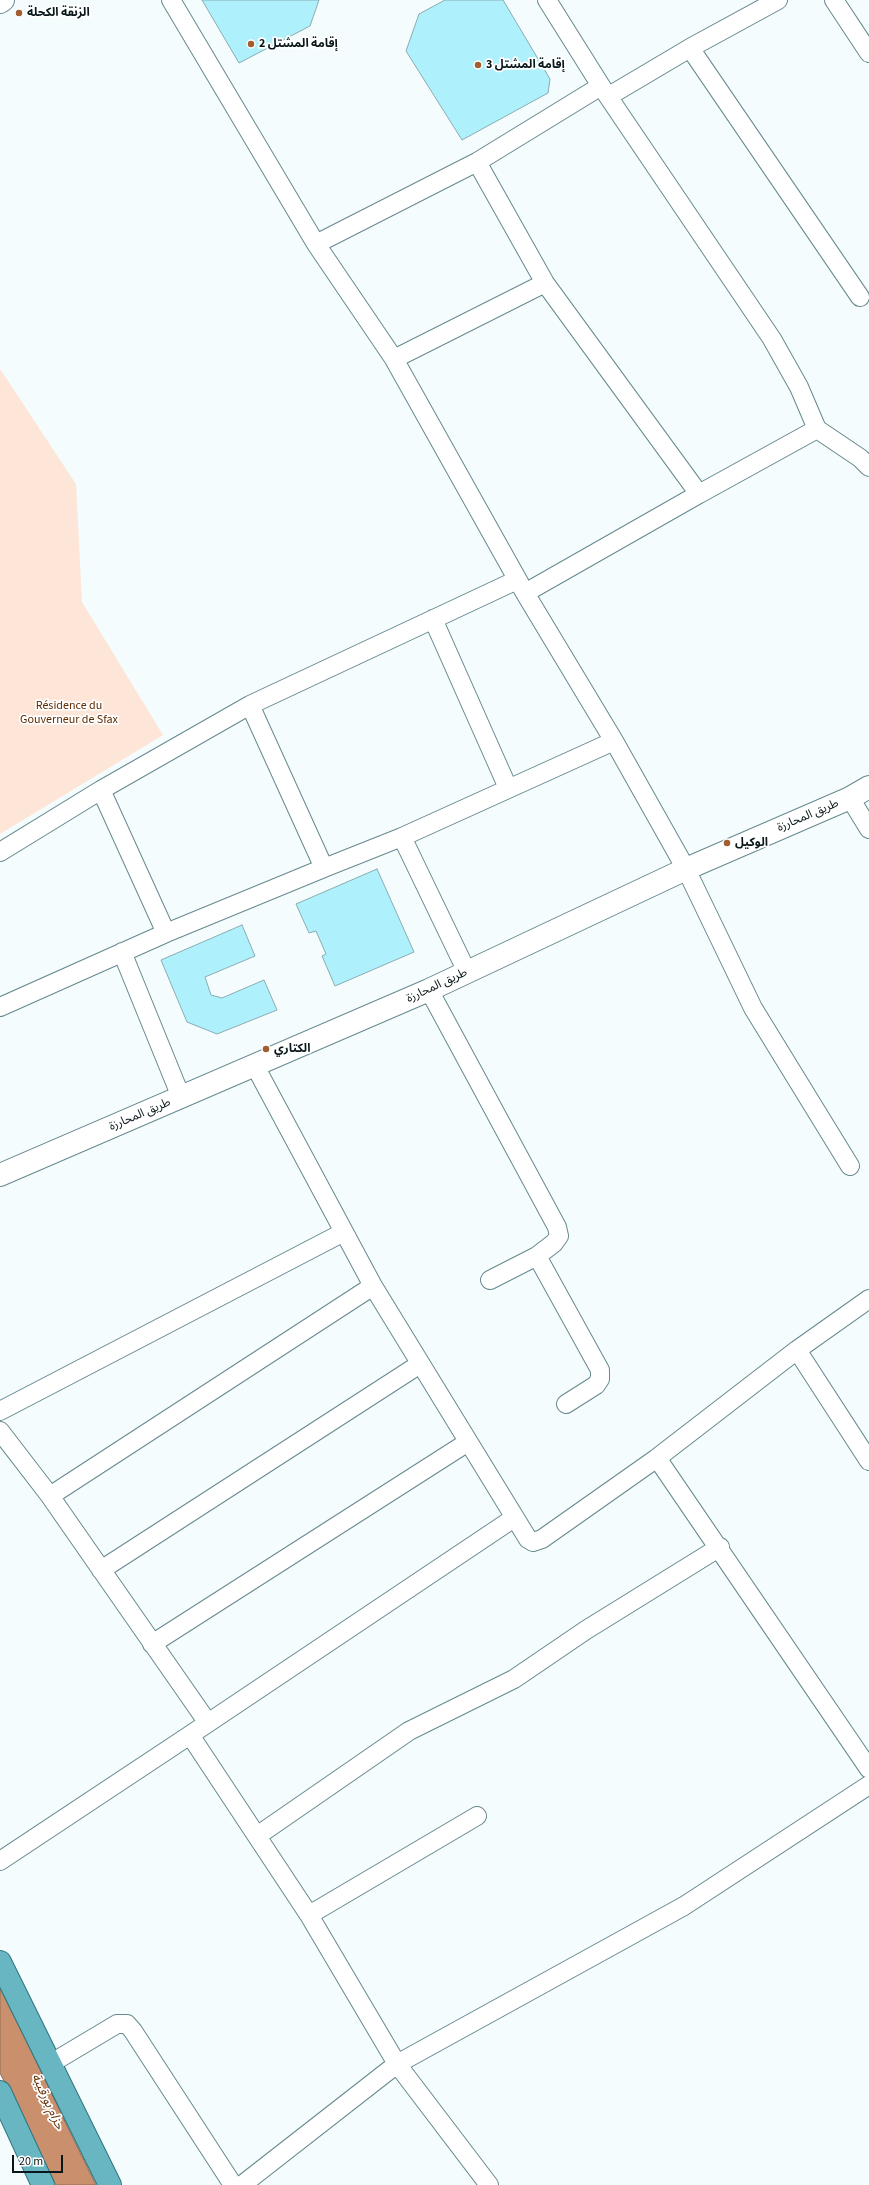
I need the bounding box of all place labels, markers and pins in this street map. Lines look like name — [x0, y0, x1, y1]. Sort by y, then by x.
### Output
place label: الزنقة الكحلة — [27, 6, 90, 20]
marker: الزنقة الكحلة — [14, 8, 24, 18]
place label: إقامة المشتل 2 — [259, 37, 338, 51]
marker: إقامة المشتل 2 — [246, 39, 256, 49]
place label: إقامة المشتل 3 — [486, 58, 565, 72]
marker: إقامة المشتل 3 — [473, 60, 483, 70]
place label: الوكيل — [735, 836, 768, 850]
marker: الوكيل — [722, 838, 732, 848]
place label: الكتاري — [274, 1042, 310, 1056]
marker: الكتاري — [261, 1044, 271, 1054]

